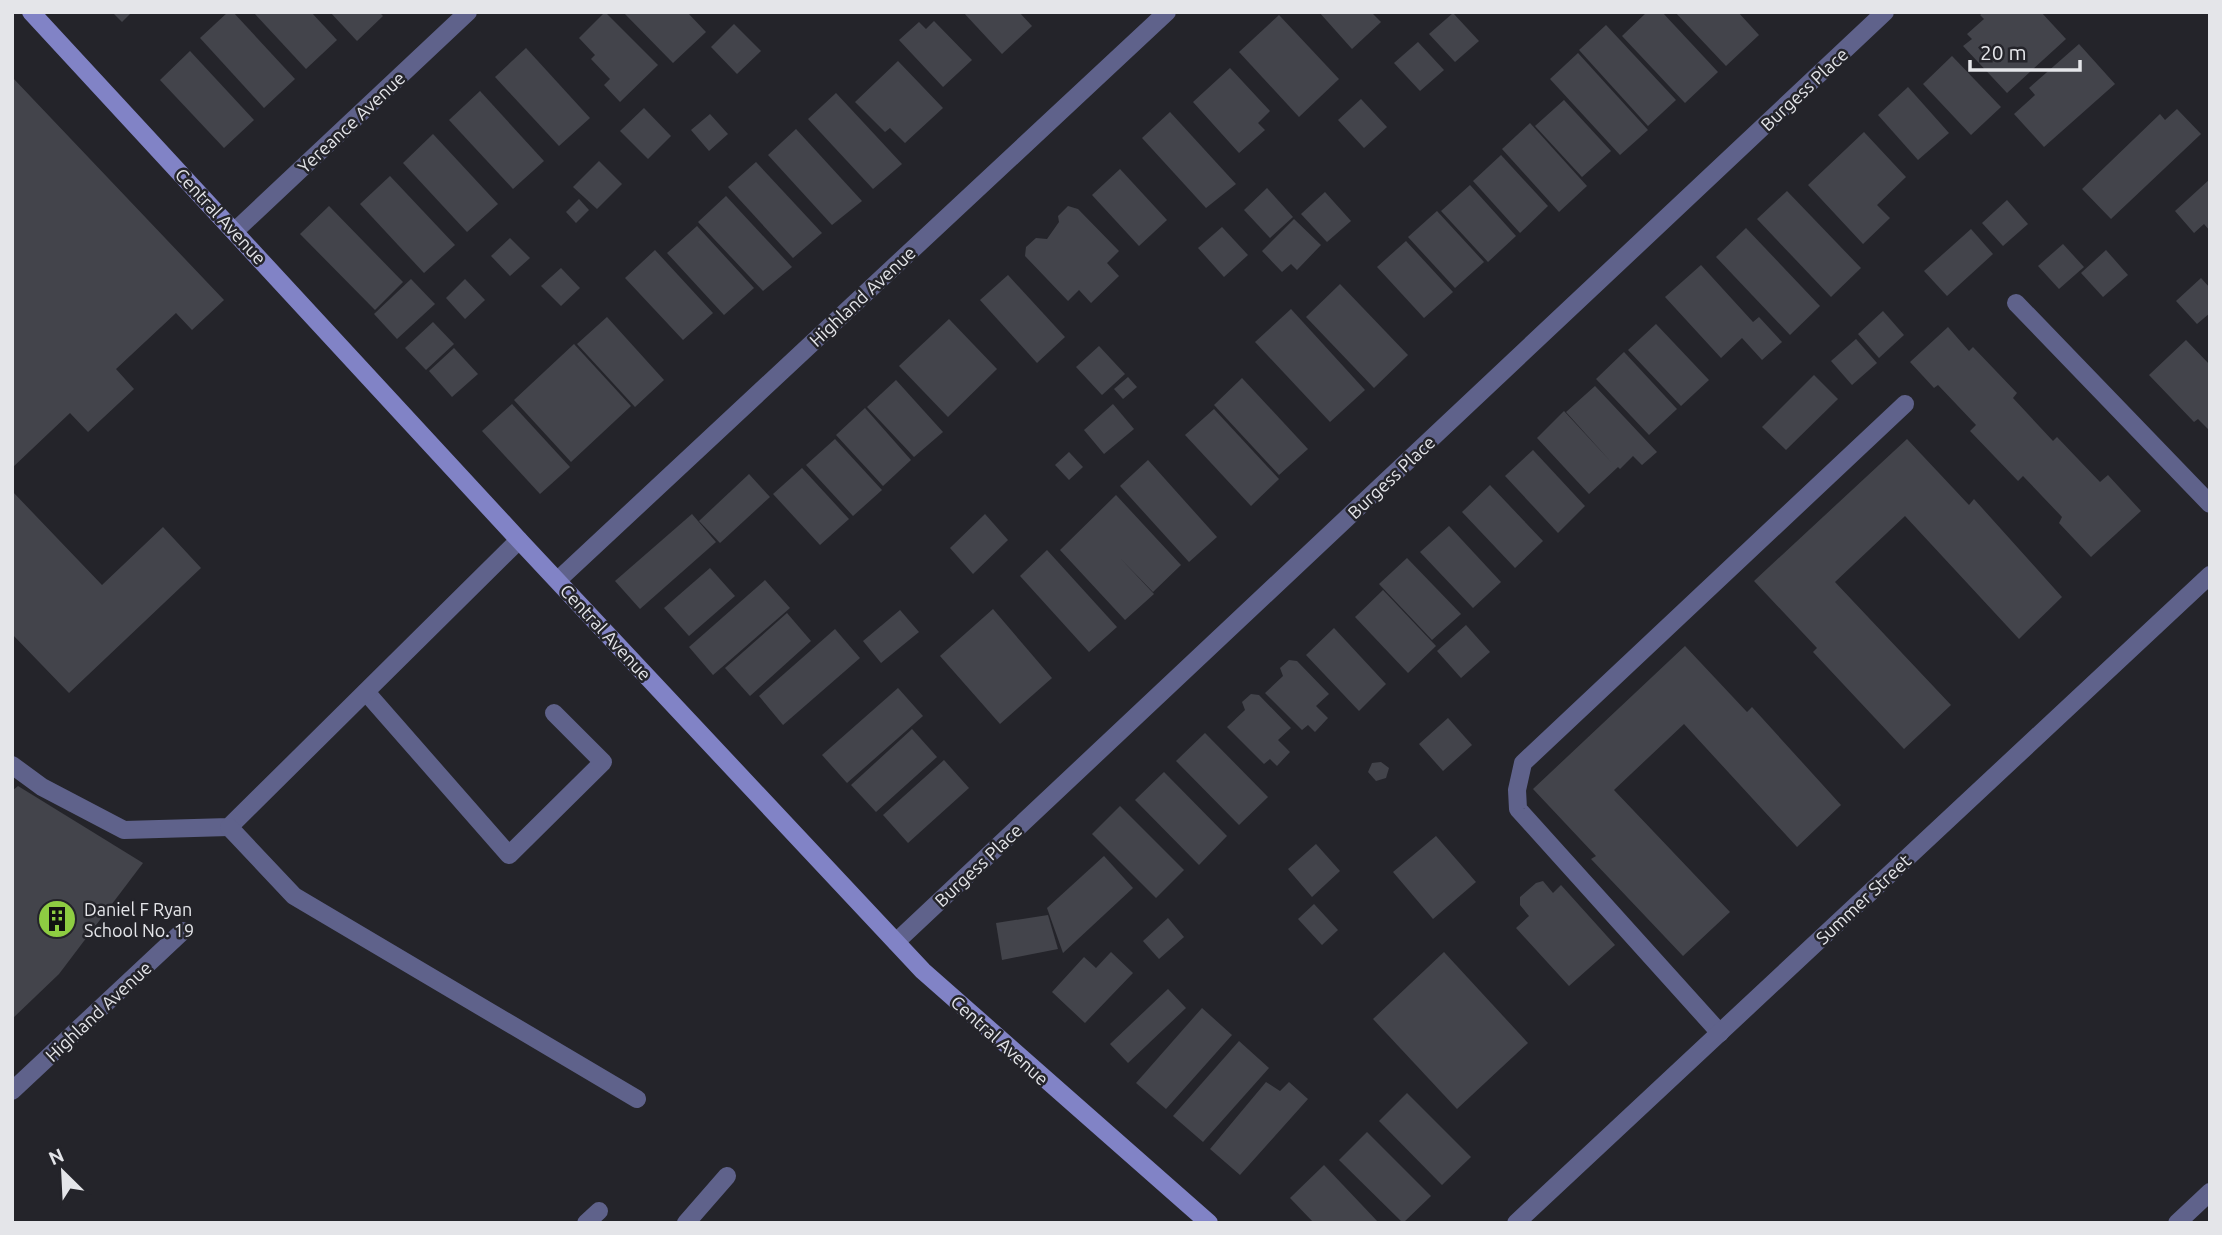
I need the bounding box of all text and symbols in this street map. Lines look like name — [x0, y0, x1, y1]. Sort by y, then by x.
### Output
scale bar — [1970, 28, 2080, 72]
text: 20 m — [1980, 40, 2027, 64]
street label: Burgess Place — [1756, 44, 1852, 134]
street label: Yereance Avenue — [293, 67, 409, 177]
street label: Central Avenue — [171, 164, 271, 268]
street label: Highland Avenue — [805, 242, 919, 350]
street label: Burgess Place — [1343, 432, 1439, 522]
street label: Central Avenue — [556, 580, 656, 684]
street label: Burgess Place — [930, 820, 1026, 910]
street label: Summer Street — [1812, 850, 1914, 948]
building icon: Daniel F Ryan School No. 19 — [36, 898, 78, 940]
place label: Daniel F Ryan School No. 19 — [84, 899, 194, 940]
street label: Highland Avenue — [41, 957, 155, 1065]
street label: Central Avenue — [947, 991, 1053, 1089]
north arrow — [28, 1137, 98, 1207]
text: N — [45, 1144, 67, 1169]

